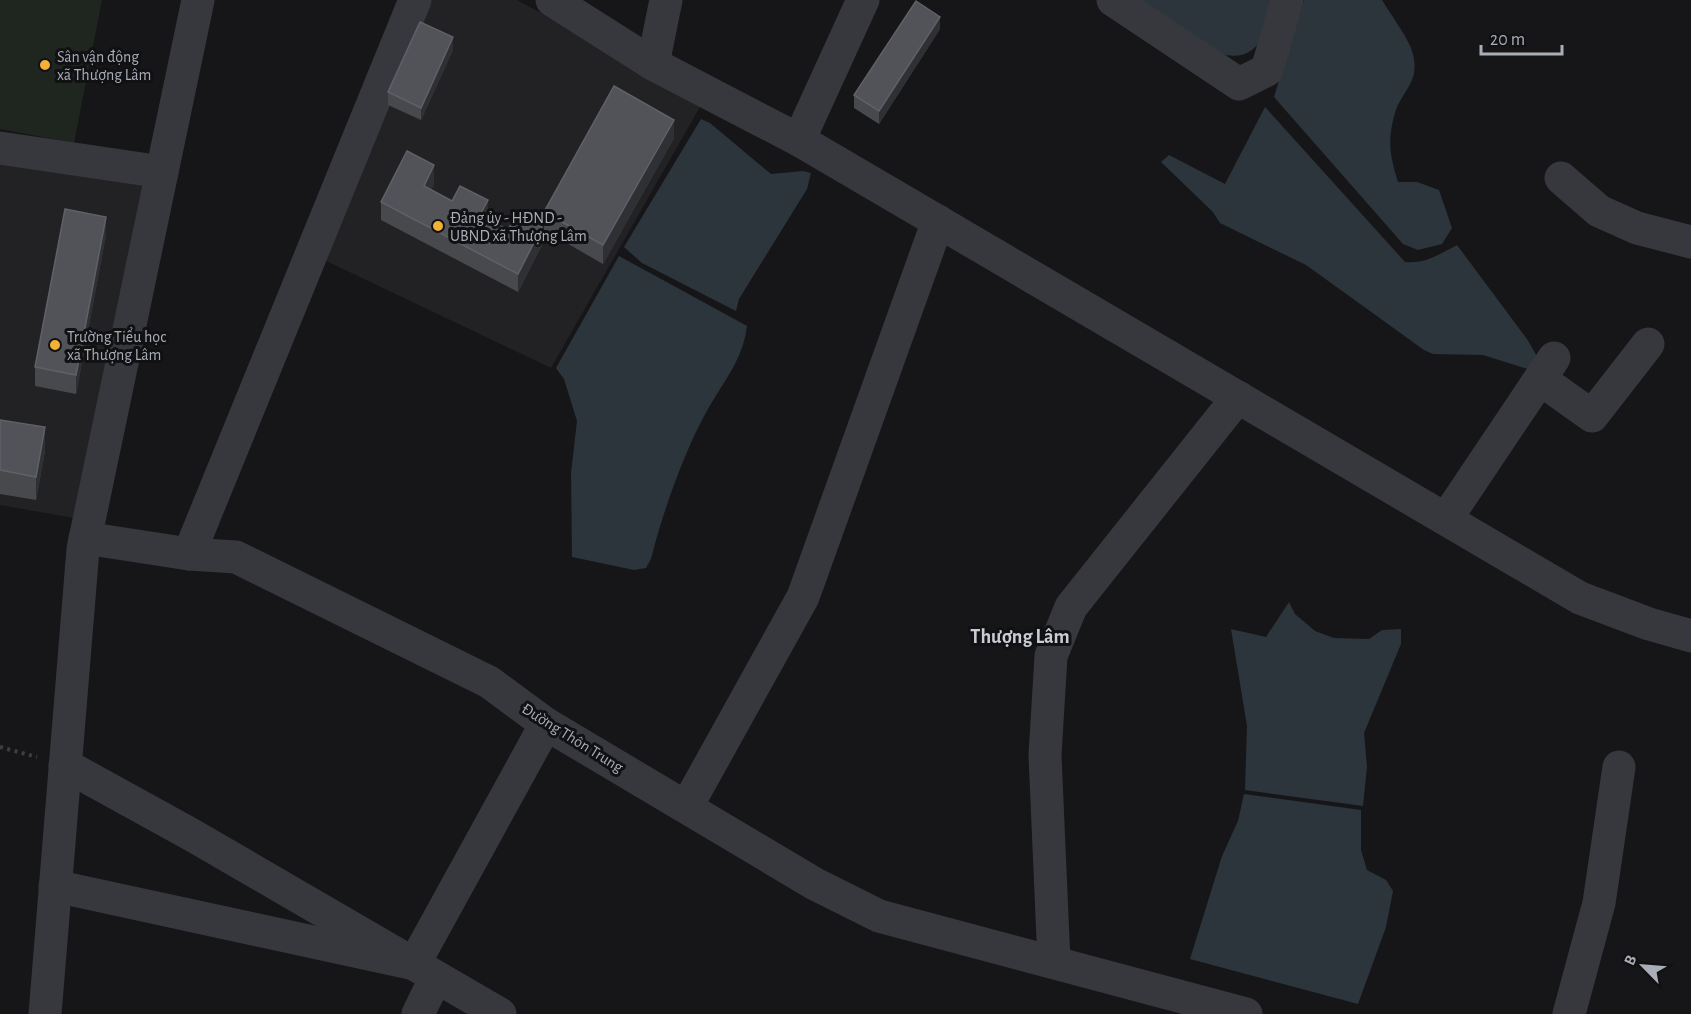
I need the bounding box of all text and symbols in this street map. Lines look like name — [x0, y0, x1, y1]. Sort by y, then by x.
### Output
scale bar — [1481, 18, 1562, 56]
text: 20 m — [1490, 31, 1525, 49]
place label: Sân vận động xã Thượng Lâm — [57, 49, 151, 83]
marker: Sân vận động xã Thượng Lâm — [38, 58, 52, 72]
place label: Đảng ủy - HĐND - UBND xã Thượng Lâm — [450, 210, 587, 244]
marker: Đảng ủy - HĐND - UBND xã Thượng Lâm — [431, 219, 445, 233]
place label: Trường Tiểu học xã Thượng Lâm — [67, 327, 166, 363]
marker: Trường Tiểu học xã Thượng Lâm — [48, 338, 62, 352]
district label: Thượng Lâm — [970, 627, 1070, 647]
street label: Đường Thôn Trung — [519, 700, 626, 776]
north arrow — [1613, 936, 1673, 996]
text: B — [1621, 953, 1640, 968]

